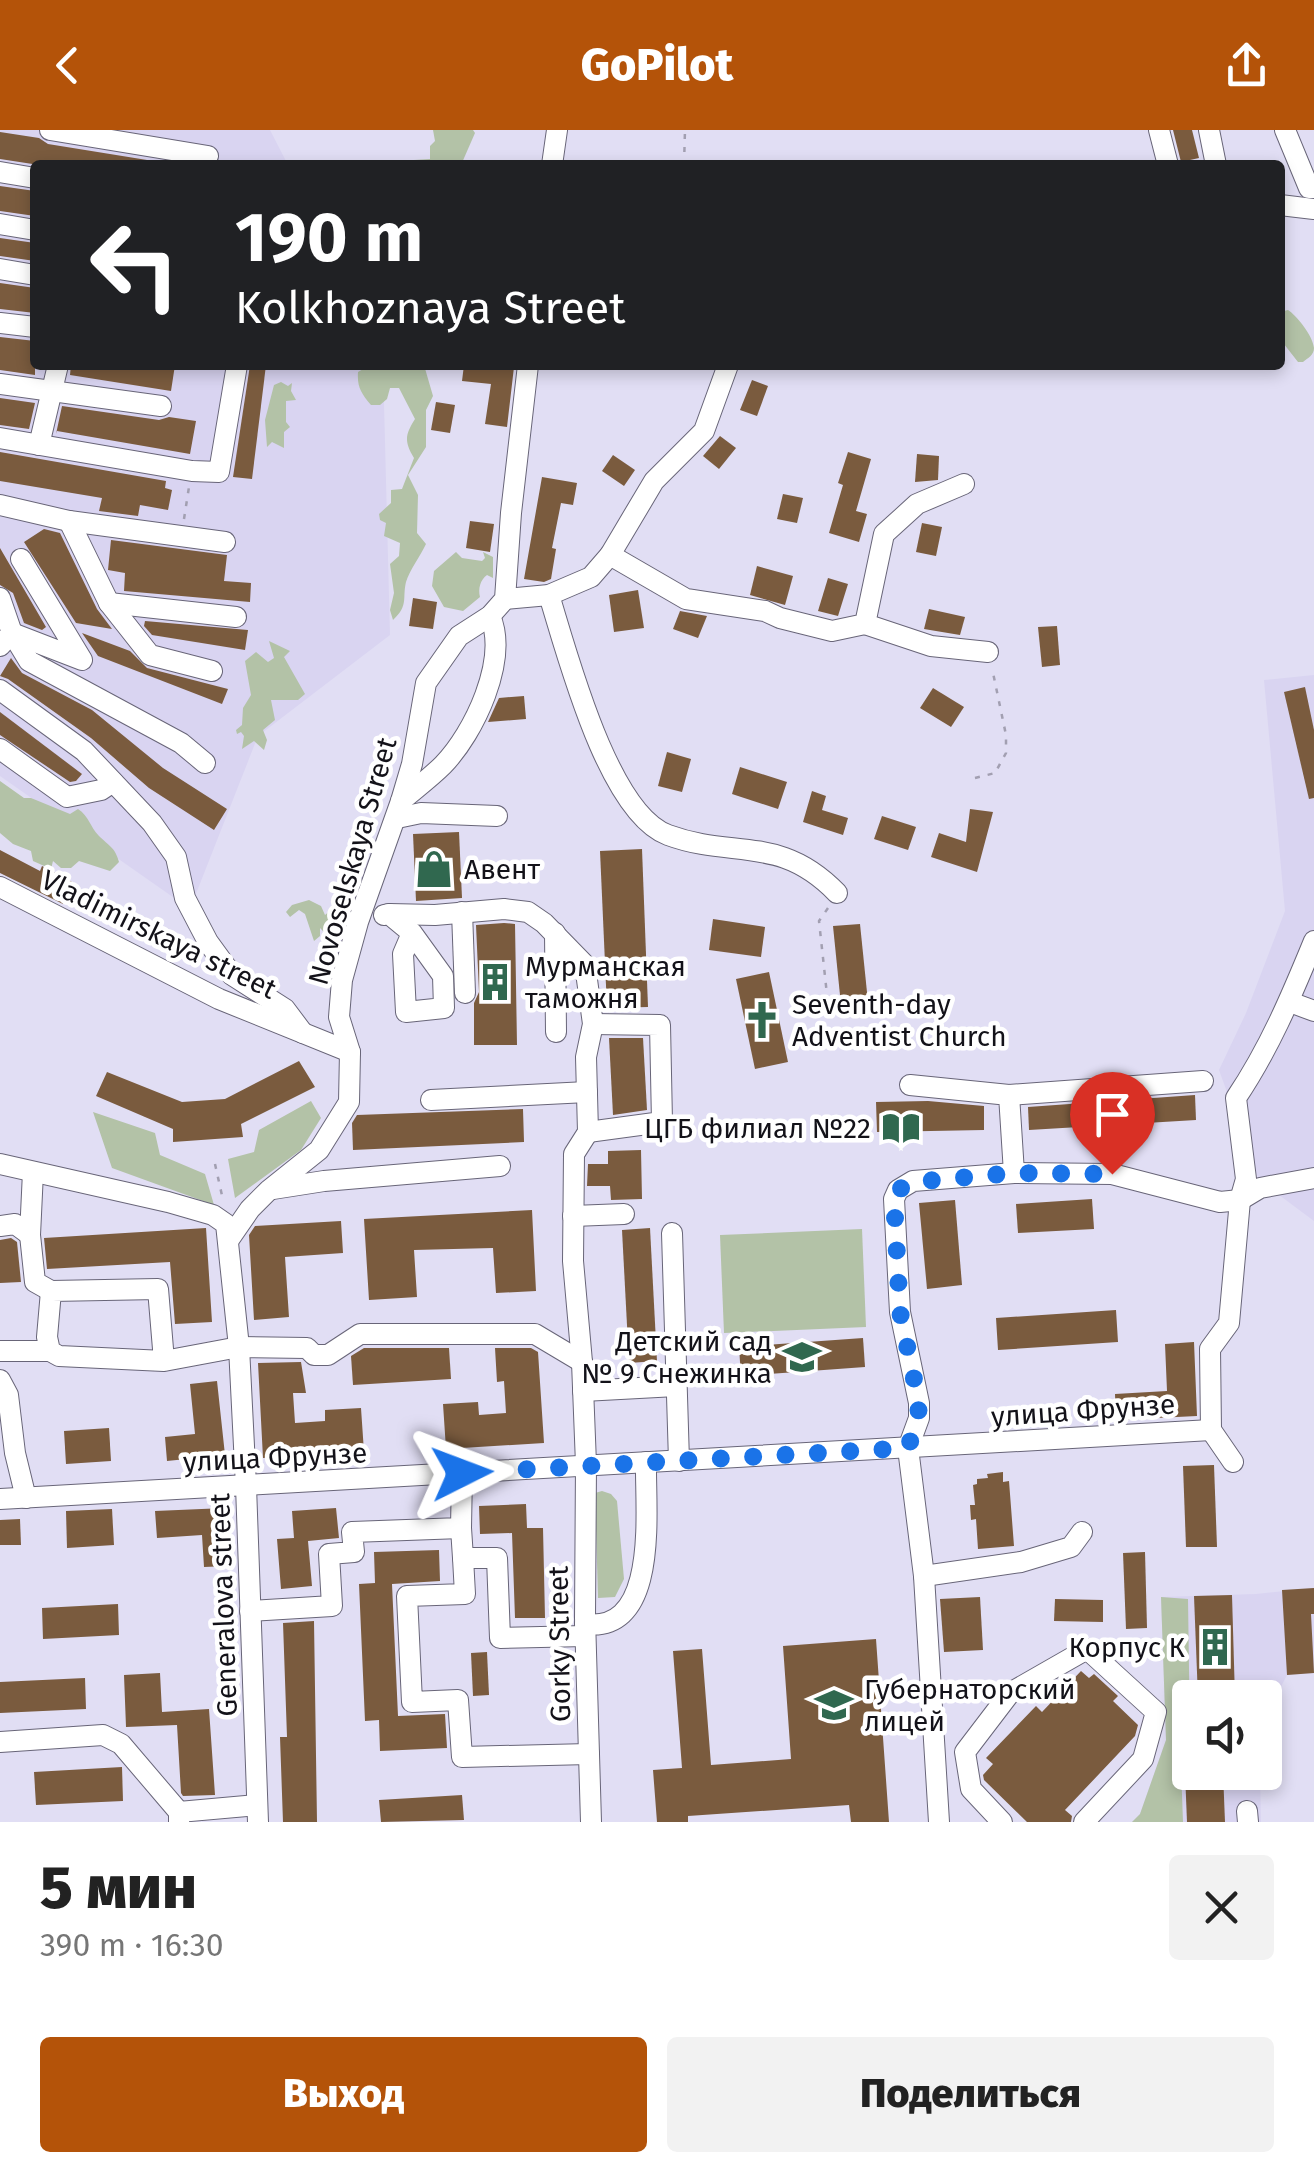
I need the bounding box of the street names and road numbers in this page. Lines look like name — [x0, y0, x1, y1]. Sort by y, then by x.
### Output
street label: Novoselskaya Street — [301, 733, 404, 989]
street label: Vladimirskaya street — [36, 863, 282, 1006]
street label: улица Фрунзе — [990, 1388, 1176, 1433]
street label: улица Фрунзе — [182, 1436, 368, 1479]
street label: Generalova street — [203, 1492, 244, 1717]
street label: Gorky Street — [542, 1565, 577, 1722]

